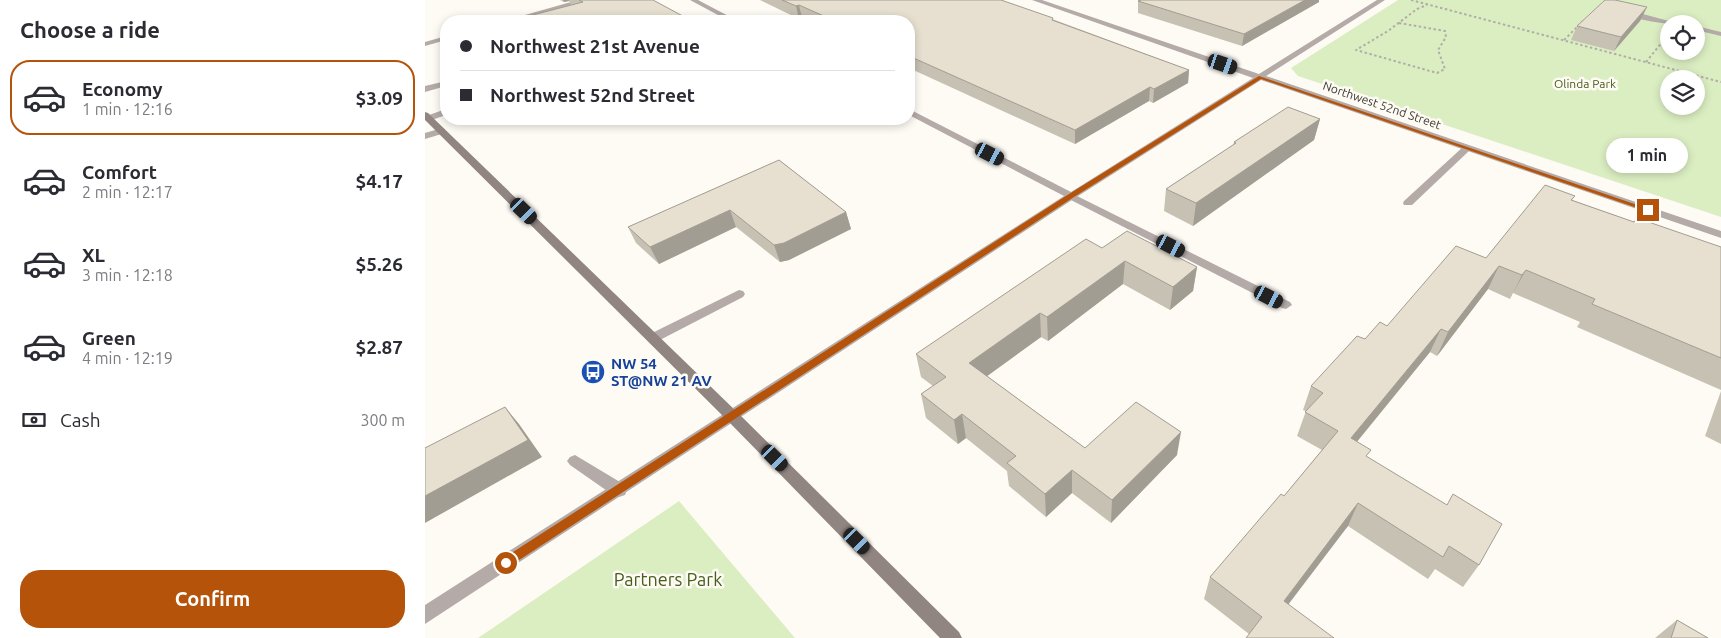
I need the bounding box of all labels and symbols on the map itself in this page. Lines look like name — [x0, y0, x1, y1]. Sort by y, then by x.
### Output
car — [1206, 52, 1239, 76]
park label: Olinda Park — [1554, 77, 1616, 90]
street label: Northwest 52nd Street — [1321, 79, 1443, 131]
callout: 1 min — [1607, 138, 1689, 172]
car — [973, 141, 1006, 167]
car — [507, 195, 540, 227]
route end — [1637, 199, 1659, 221]
car — [1154, 233, 1187, 259]
car — [1252, 284, 1285, 310]
place label: NW 54 ST@NW 21 AV — [611, 355, 712, 389]
bus stop icon: NW 54 ST@NW 21 AV — [580, 359, 606, 385]
car — [759, 442, 790, 474]
car — [841, 525, 872, 557]
route start — [495, 552, 517, 574]
park label: Partners Park — [614, 569, 722, 589]

